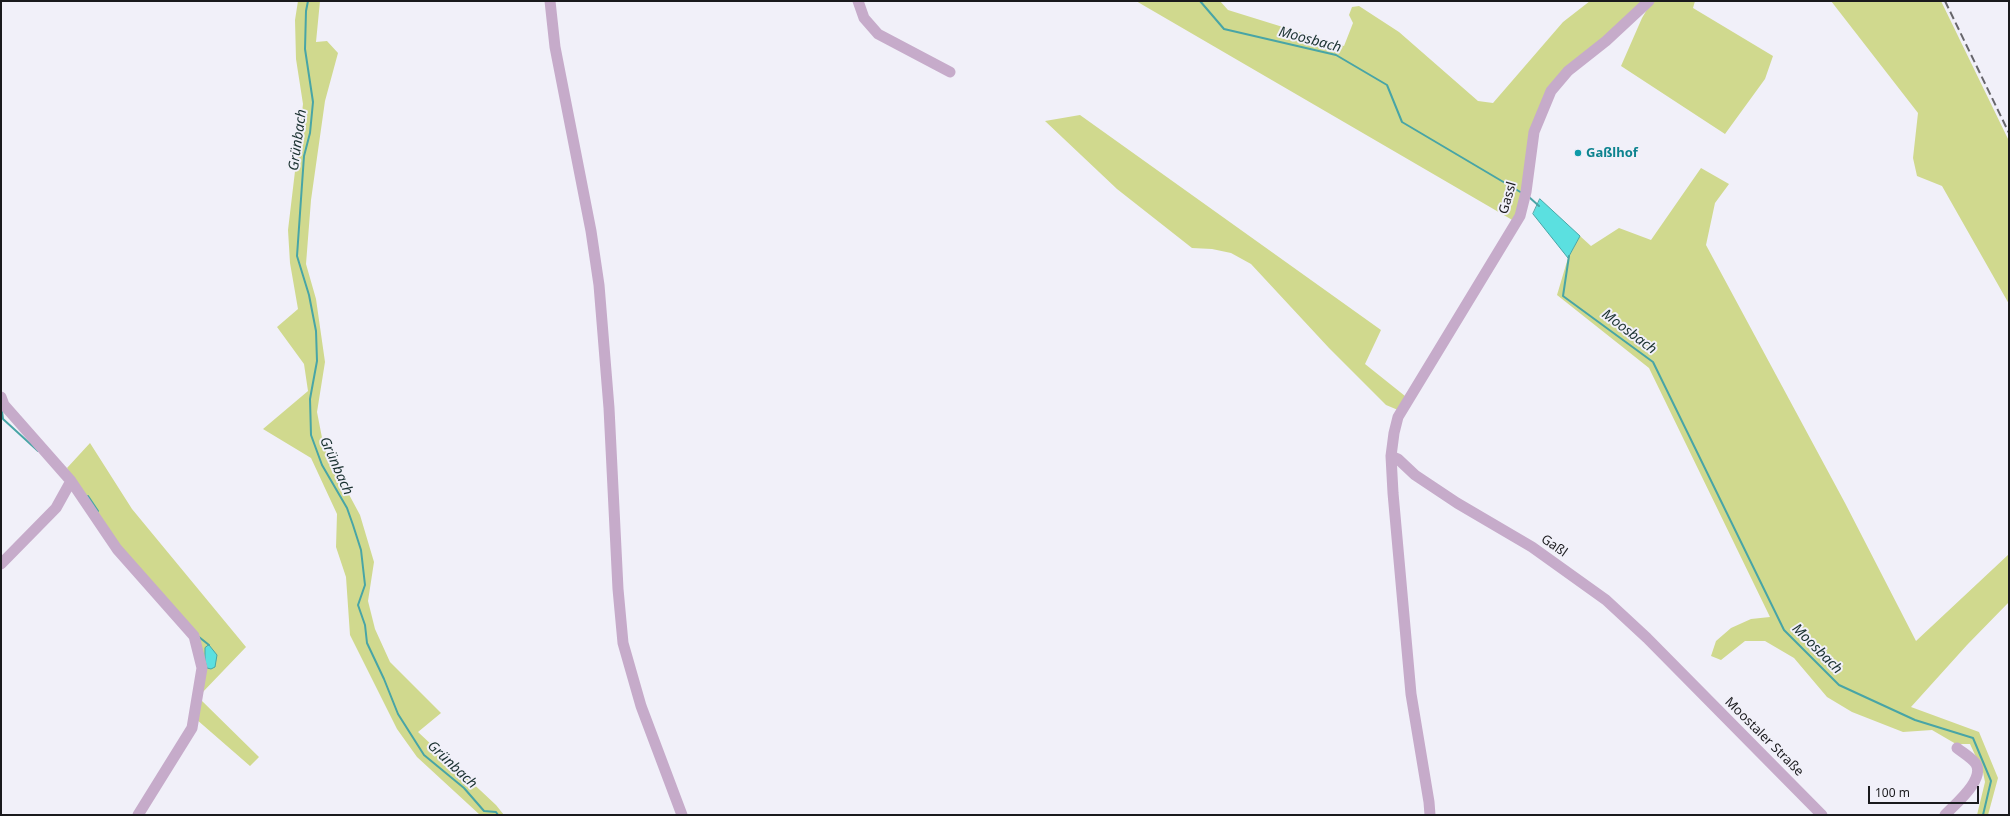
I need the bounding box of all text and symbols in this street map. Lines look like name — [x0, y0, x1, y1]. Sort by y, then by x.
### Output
water label: Moosbach — [1277, 24, 1343, 56]
water label: Grünbach — [285, 108, 311, 172]
place label: Gaßlhof — [1586, 145, 1638, 161]
marker: Gaßlhof — [1573, 148, 1583, 158]
street label: Gassl — [1496, 180, 1520, 216]
water label: Moosbach — [1598, 306, 1660, 358]
water label: Grünbach — [316, 434, 356, 498]
street label: Gaßl — [1538, 531, 1570, 561]
water label: Moosbach — [1788, 620, 1846, 678]
street label: Moostaler Straße — [1721, 694, 1807, 780]
water label: Grünbach — [424, 738, 480, 792]
scale bar — [1870, 778, 1981, 804]
text: 100 m — [1875, 784, 1910, 801]

